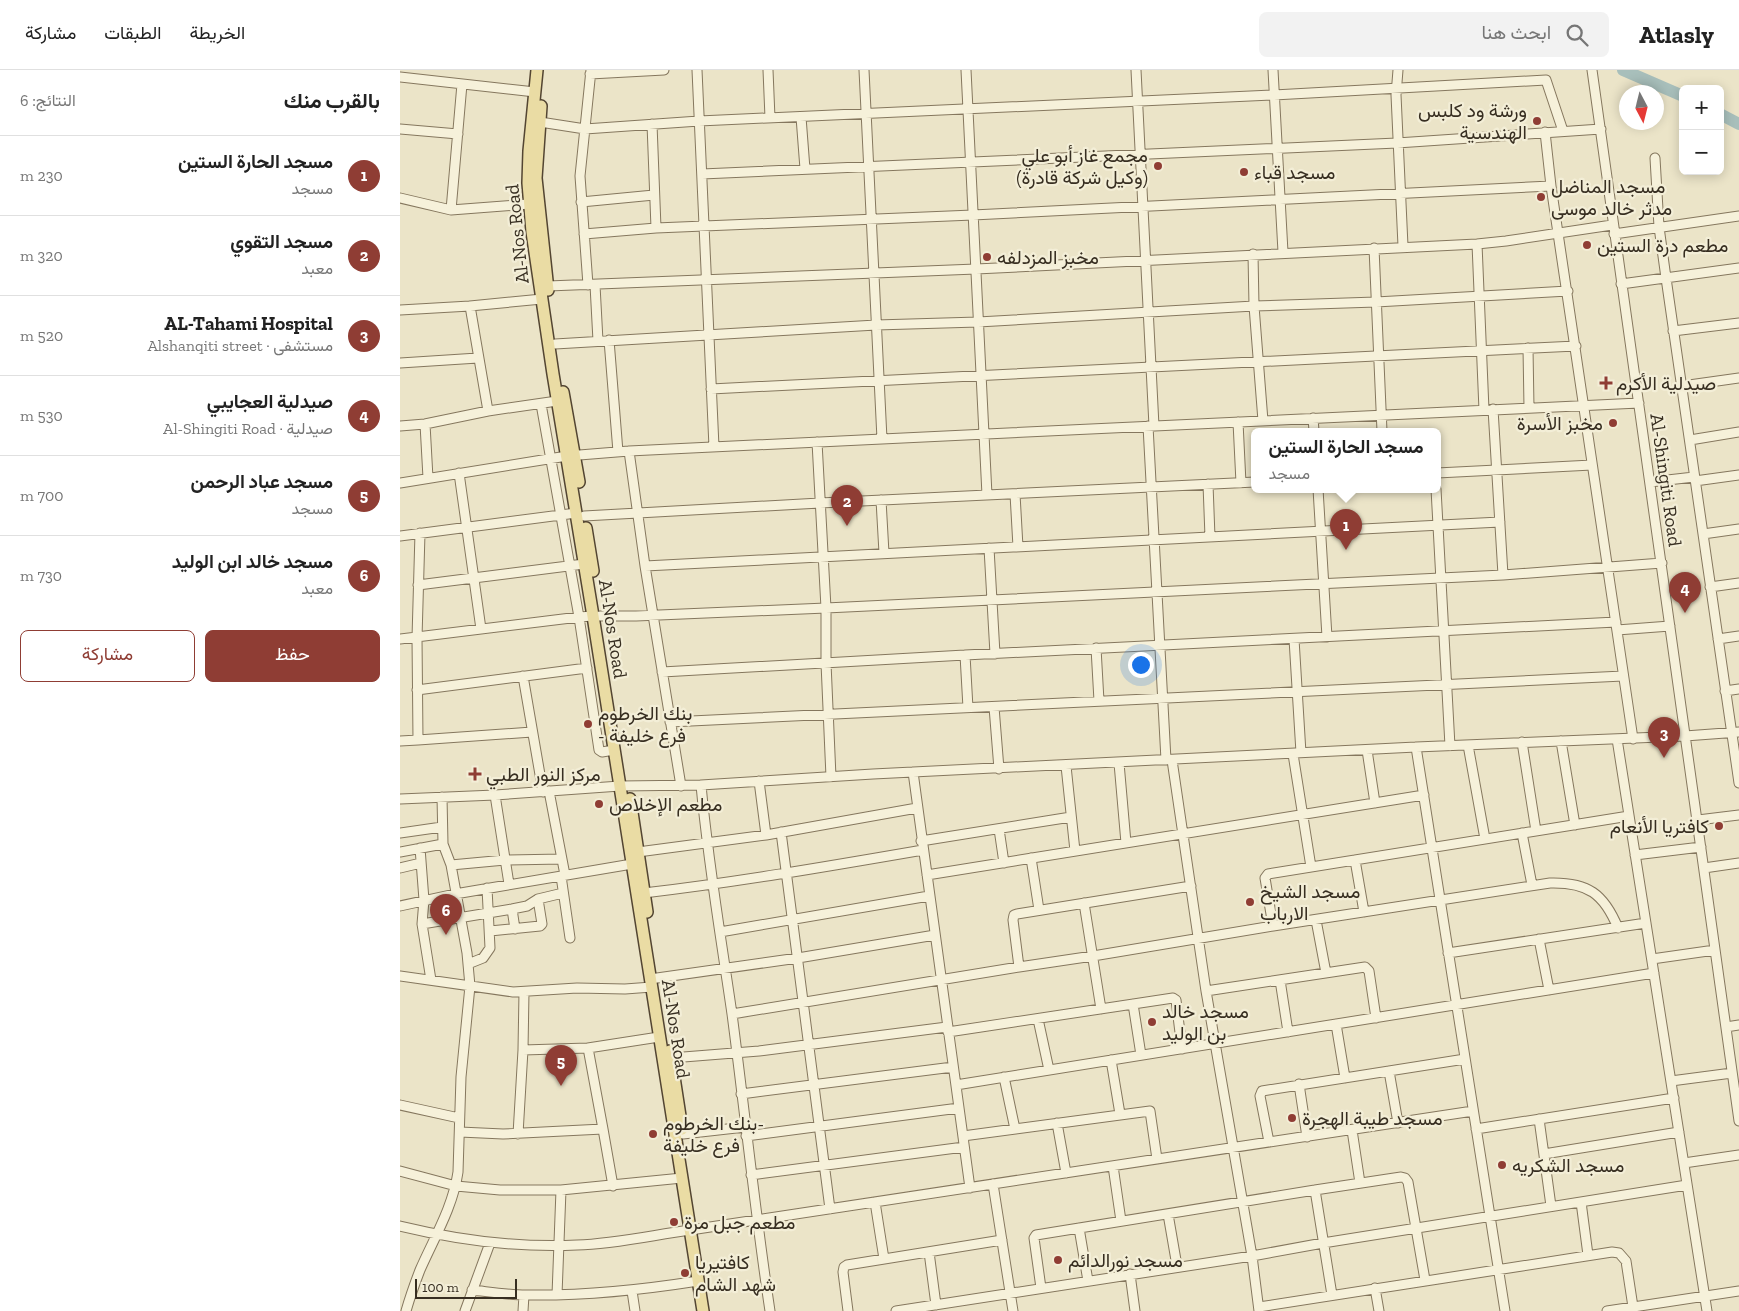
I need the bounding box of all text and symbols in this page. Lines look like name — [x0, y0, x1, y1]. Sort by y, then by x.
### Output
search box — [1259, 12, 1609, 57]
text: Atlasly — [1639, 20, 1714, 49]
text: ابحث هنا — [1482, 21, 1551, 44]
icon: search — [1563, 21, 1591, 49]
text: مشاركة — [25, 22, 76, 44]
text: الطبقات — [104, 22, 161, 44]
text: الخريطة — [189, 22, 245, 44]
north arrow — [1619, 85, 1664, 130]
map controls — [1679, 85, 1724, 175]
button: + — [1679, 85, 1724, 130]
text: بالقرب منك — [284, 88, 380, 113]
text: النتائج: 6 — [20, 91, 76, 110]
place label: ورشة ود كلبس الهندسية — [1418, 99, 1527, 144]
marker: ورشة ود كلبس الهندسية — [1531, 115, 1543, 127]
button: − — [1679, 130, 1724, 175]
place label: مجمع غاز أبو علي (وكيل شركة قادرة) — [1016, 144, 1148, 189]
text: مسجد الحارة الستين — [178, 150, 333, 173]
marker: مجمع غاز أبو علي (وكيل شركة قادرة) — [1152, 160, 1164, 172]
place label: مسجد قباء — [1254, 161, 1335, 184]
text: 230 m — [20, 166, 63, 185]
text: 1 — [361, 166, 367, 185]
marker: مسجد قباء — [1238, 166, 1250, 178]
place label: مسجد المناضل مدثر خالد موسى — [1551, 175, 1672, 220]
text: مسجد — [292, 179, 333, 198]
street label: Al-Nos Road — [500, 182, 534, 285]
marker: مسجد المناضل مدثر خالد موسى — [1535, 191, 1547, 203]
text: مسجد التقوي — [230, 230, 333, 253]
place label: مطعم درة الستين — [1597, 234, 1728, 258]
marker: مطعم درة الستين — [1581, 239, 1593, 251]
text: 320 m — [20, 246, 63, 265]
text: 2 — [360, 246, 368, 265]
place label: مخبز المزدلفه — [997, 246, 1099, 269]
marker: مخبز المزدلفه — [981, 251, 993, 263]
text: معبد — [301, 259, 333, 278]
text: AL-Tahami Hospital — [164, 312, 333, 335]
text: 520 m — [20, 326, 63, 345]
text: 3 — [360, 326, 368, 345]
text: مستشفى · Alshanqiti street — [147, 336, 333, 355]
place label: صيدلية الأكرم — [1616, 372, 1716, 396]
marker: صيدلية الأكرم — [1600, 377, 1612, 389]
text: صيدلية العجايبي — [207, 390, 333, 413]
text: 530 m — [20, 406, 63, 425]
text: 4 — [359, 406, 369, 425]
place label: مخبز الأسرة — [1517, 412, 1603, 435]
street label: Al-Shingiti Road — [1645, 412, 1687, 548]
marker: مخبز الأسرة — [1607, 417, 1619, 429]
text: صيدلية · Al-Shingiti Road — [163, 419, 333, 438]
popup — [1251, 428, 1441, 493]
text: مسجد الحارة الستين — [1268, 435, 1424, 458]
text: مسجد — [1268, 464, 1310, 483]
text: مسجد عباد الرحمن — [191, 470, 333, 493]
pin: 2 — [831, 485, 863, 526]
text: 700 m — [20, 486, 63, 505]
text: 5 — [360, 486, 368, 505]
text: مسجد — [292, 499, 333, 518]
pin: 1 — [1330, 509, 1362, 550]
text: مسجد خالد ابن الوليد — [172, 550, 333, 573]
text: 730 m — [20, 566, 62, 585]
text: 6 — [360, 566, 368, 585]
pin: 4 — [1669, 572, 1701, 613]
street label: Al-Nos Road — [594, 578, 632, 681]
text: معبد — [301, 579, 333, 598]
button: مشاركة — [20, 630, 195, 682]
button: حفظ — [205, 630, 380, 682]
your location — [1128, 652, 1154, 678]
place label: بنك الخرطوم - فرع خليفة — [598, 702, 692, 748]
pin: 3 — [1648, 717, 1680, 758]
marker: بنك الخرطوم - فرع خليفة — [582, 718, 594, 730]
place label: مركز النور الطبي — [486, 763, 601, 790]
marker: مركز النور الطبي — [468, 767, 482, 781]
place label: مطعم الإخلاص — [609, 793, 722, 817]
marker: مطعم الإخلاص — [593, 798, 605, 810]
place label: كافتريا الأنعام — [1610, 815, 1709, 839]
marker: كافتريا الأنعام — [1713, 820, 1725, 832]
place label: مسجد الشيخ الارباب — [1260, 880, 1360, 925]
pin: 6 — [430, 894, 462, 935]
marker: مسجد الشيخ الارباب — [1244, 896, 1256, 908]
street label: Al-Nos Road — [657, 978, 695, 1081]
place label: مسجد خالد بن الوليد — [1162, 1000, 1249, 1045]
marker: مسجد خالد بن الوليد — [1146, 1016, 1158, 1028]
pin: 5 — [545, 1045, 577, 1086]
place label: مسجد طيبة الهجرة — [1302, 1107, 1443, 1130]
place label: بنك الخرطوم- فرع خليفة — [663, 1112, 764, 1158]
marker: مسجد طيبة الهجرة — [1286, 1112, 1298, 1124]
marker: بنك الخرطوم- فرع خليفة — [647, 1128, 659, 1140]
place label: مسجد الشكريه — [1512, 1154, 1624, 1177]
marker: مسجد الشكريه — [1496, 1159, 1508, 1171]
place label: مطعم جبل مرة — [684, 1211, 795, 1235]
marker: مطعم جبل مرة — [668, 1216, 680, 1228]
place label: مسجد نورالدائم — [1068, 1249, 1183, 1273]
place label: كافتيريا شهد الشام — [695, 1251, 776, 1297]
marker: مسجد نورالدائم — [1052, 1254, 1064, 1266]
marker: كافتيريا شهد الشام — [679, 1267, 691, 1279]
scale bar — [415, 1276, 518, 1299]
text: 100 m — [422, 1279, 459, 1296]

